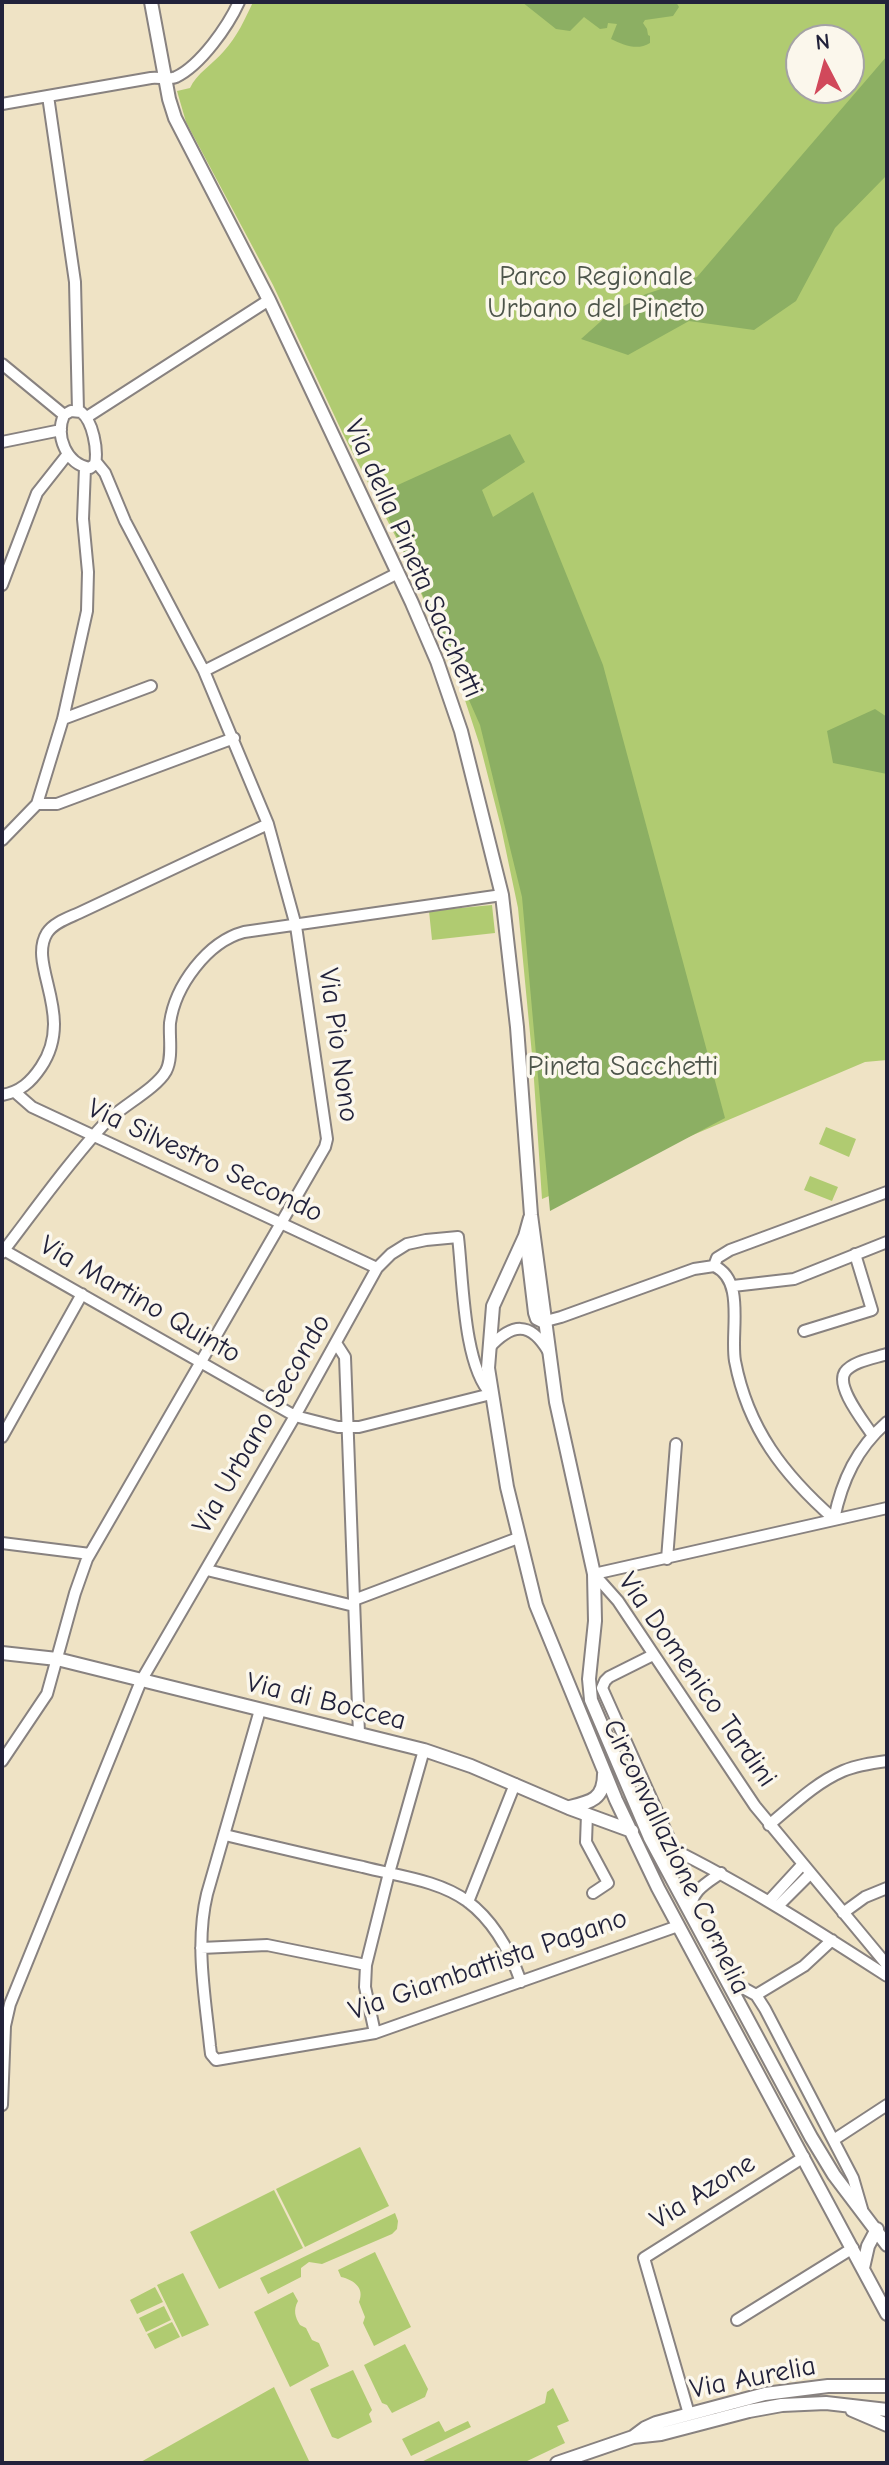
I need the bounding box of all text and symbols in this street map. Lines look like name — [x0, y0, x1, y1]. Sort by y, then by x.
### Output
north arrow — [785, 24, 865, 104]
text: N — [814, 28, 831, 56]
park label: Parco Regionale Urbano del Pineto — [487, 260, 705, 326]
street label: Via della Pineta Sacchetti — [336, 415, 490, 703]
street label: Via Pio Nono — [311, 966, 365, 1124]
park label: Pineta Sacchetti — [528, 1050, 718, 1084]
street label: Via Silvestro Secondo — [82, 1092, 328, 1230]
street label: Via Martino Quinto — [34, 1229, 246, 1371]
street label: Via Urbano Secondo — [186, 1308, 338, 1540]
street label: Via Domenico Tardini — [610, 1566, 784, 1794]
street label: Via di Boccea — [243, 1666, 409, 1738]
street label: Circonvallazione Cornelia — [595, 1714, 757, 2000]
street label: Via Giambattista Pagano — [344, 1902, 632, 2028]
street label: Via Azone — [644, 2147, 762, 2237]
street label: Via Aurelia — [687, 2349, 819, 2407]

